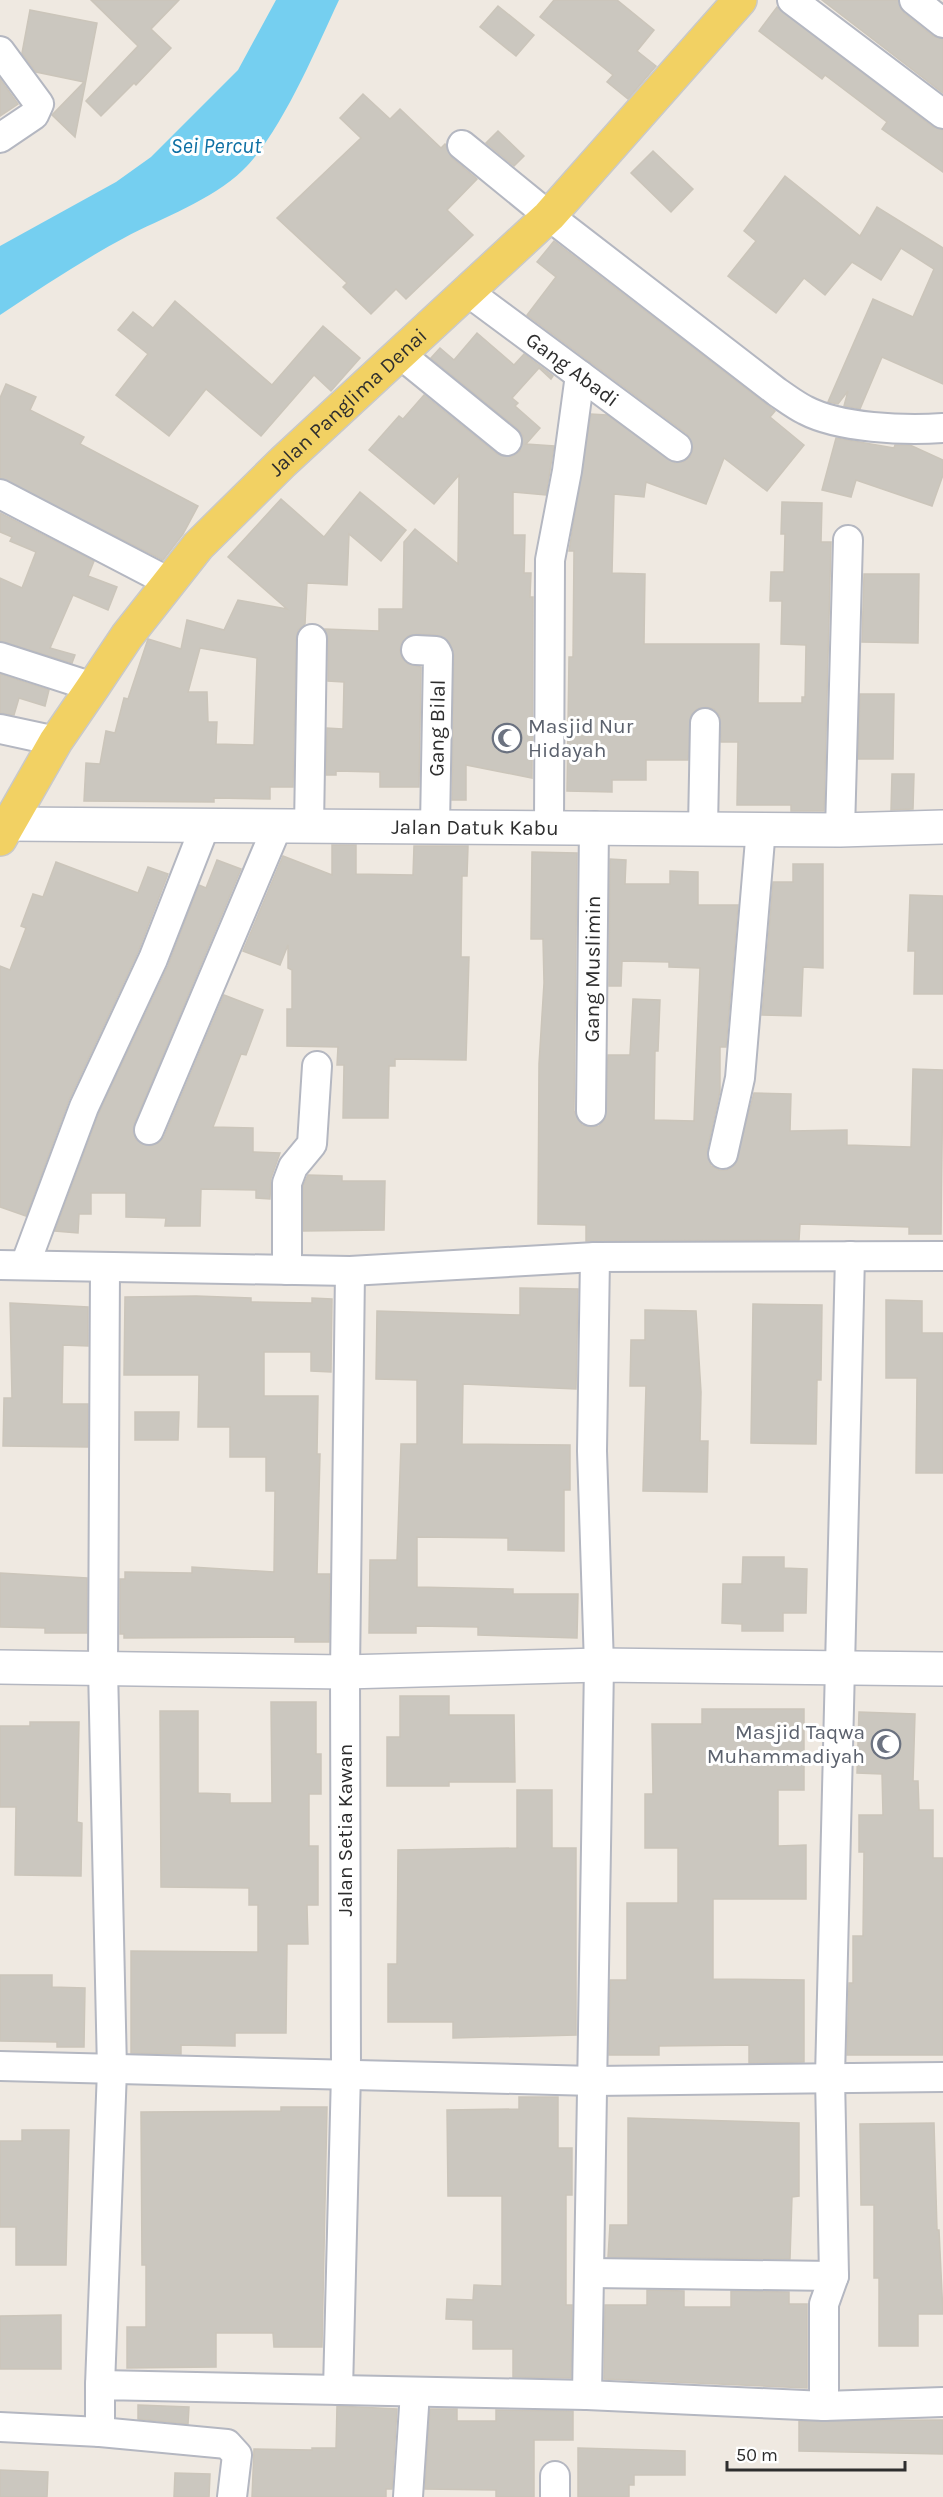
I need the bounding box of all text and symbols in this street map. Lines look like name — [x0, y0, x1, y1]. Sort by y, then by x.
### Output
water label: Sei Percut — [170, 133, 262, 159]
street label: Jalan Panglima Denai — [264, 323, 432, 481]
street label: Gang Abadi — [521, 327, 624, 412]
street label: Gang Bilal — [424, 679, 450, 777]
place label: Masjid Nur Hidayah — [528, 714, 634, 762]
mosque icon: Masjid Nur Hidayah — [491, 722, 523, 754]
street label: Jalan Datuk Kabu — [391, 815, 559, 840]
street label: Gang Muslimin — [580, 895, 605, 1043]
place label: Masjid Taqwa Muhammadiyah — [707, 1720, 865, 1768]
mosque icon: Masjid Taqwa Muhammadiyah — [870, 1728, 902, 1760]
street label: Jalan Setia Kawan — [333, 1743, 357, 1917]
scale bar — [727, 2434, 906, 2472]
text: 50 m — [736, 2444, 778, 2466]

